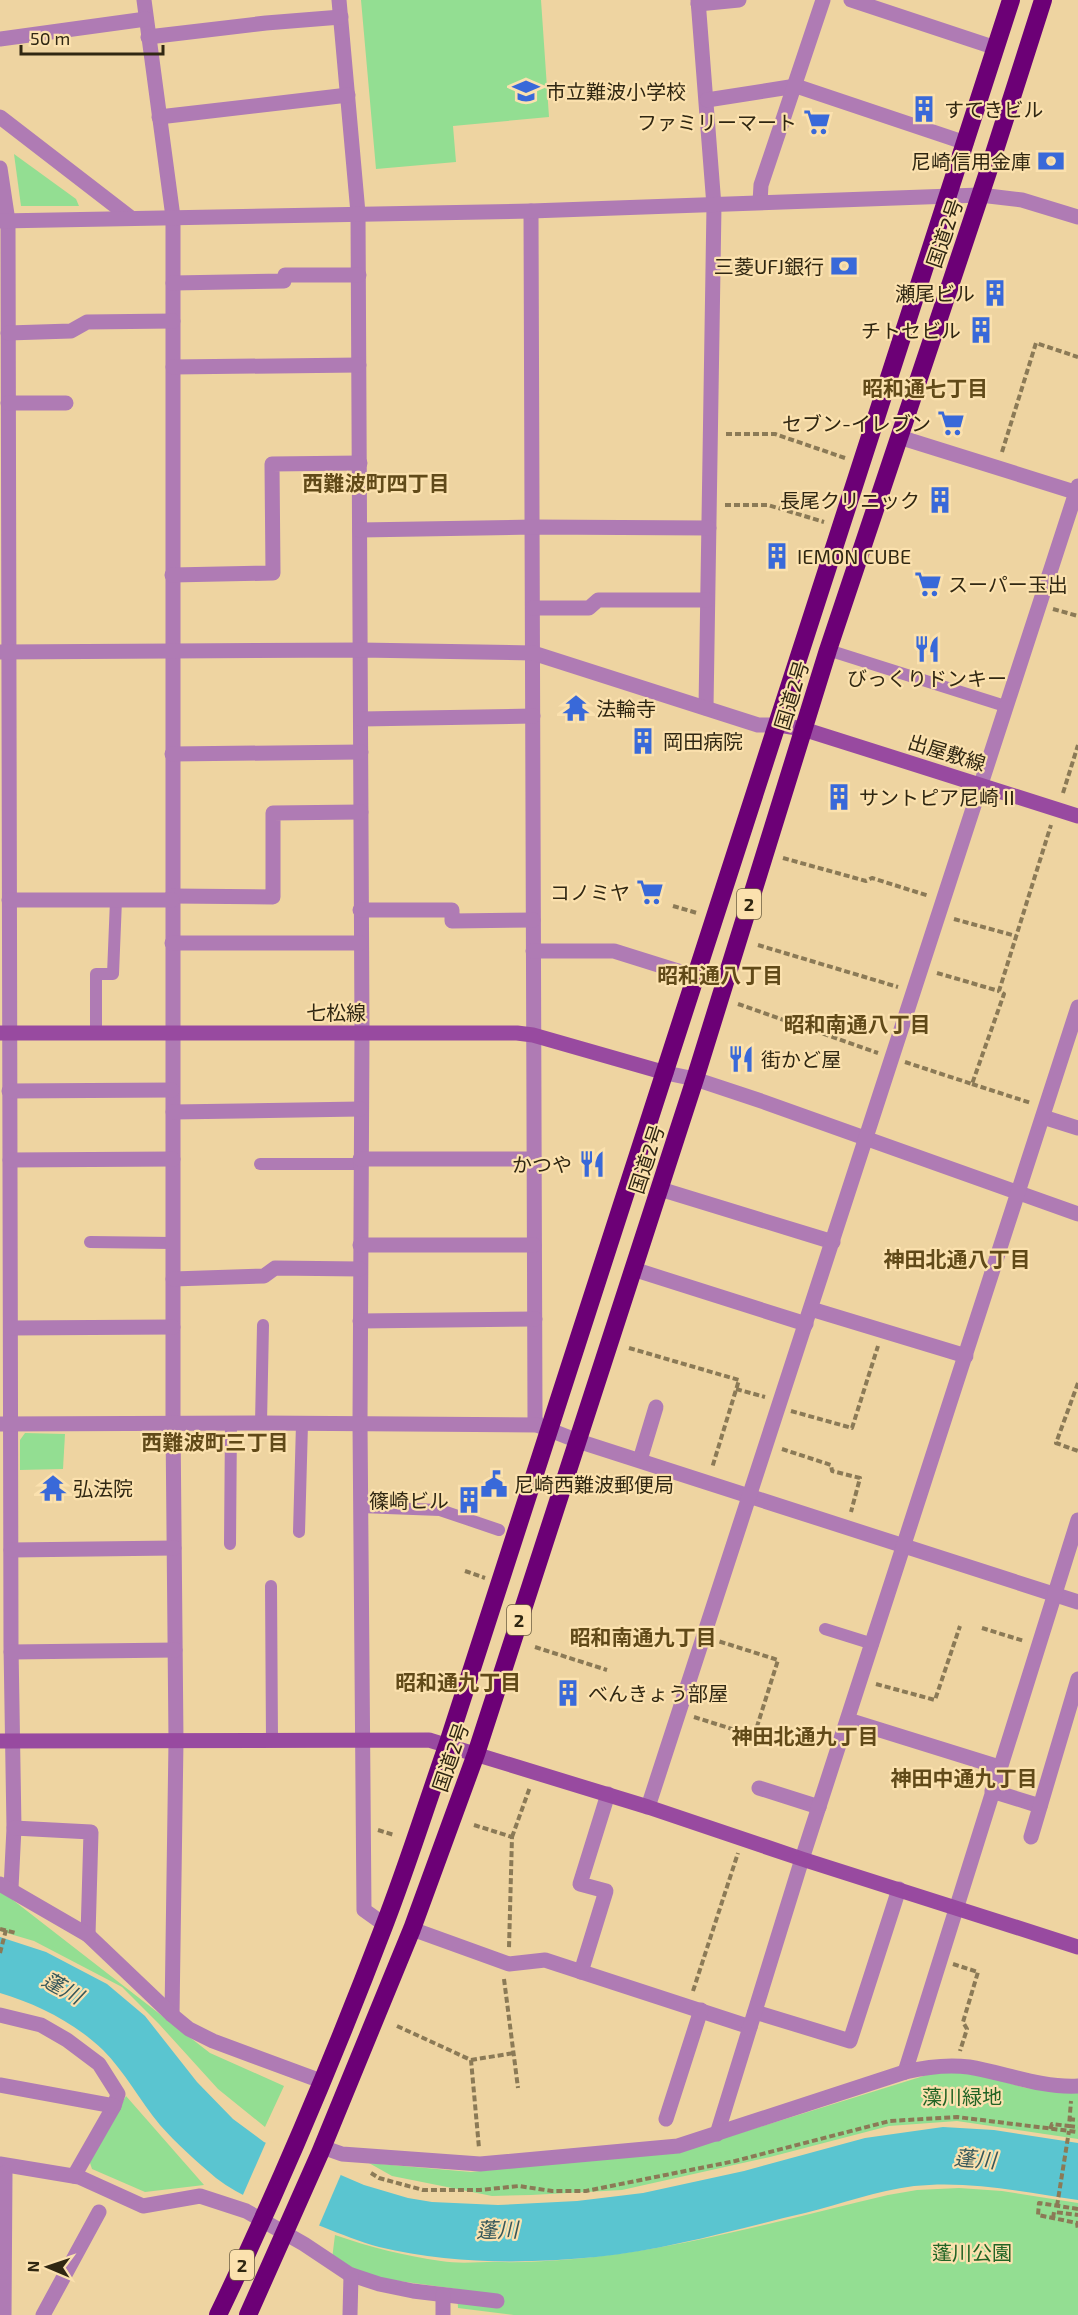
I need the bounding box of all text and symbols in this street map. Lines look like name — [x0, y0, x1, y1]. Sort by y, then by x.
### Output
scale bar — [21, 18, 164, 56]
text: 50 m — [30, 27, 70, 49]
school or university icon: 市立難波小学校 — [511, 76, 541, 106]
place label: 市立難波小学校 — [546, 79, 686, 103]
building icon: すてきビル — [909, 94, 939, 124]
place label: すてきビル — [944, 97, 1044, 121]
supermarket icon: ファミリーマート — [802, 107, 832, 137]
place label: ファミリーマート — [637, 110, 797, 134]
bank icon: 尼崎信用金庫 — [1036, 146, 1066, 176]
place label: 尼崎信用金庫 — [911, 149, 1031, 173]
street label: 国道2号 — [921, 195, 967, 271]
bank icon: 三菱UFJ銀行 — [829, 251, 859, 281]
place label: 三菱UFJ銀行 — [714, 254, 824, 278]
building icon: 瀬尾ビル — [980, 278, 1010, 308]
place label: 瀬尾ビル — [895, 281, 975, 305]
building icon: チトセビル — [966, 315, 996, 345]
place label: チトセビル — [861, 318, 961, 342]
district label: 昭和通七丁目 — [862, 375, 988, 400]
supermarket icon: セブン-イレブン — [936, 408, 966, 438]
place label: セブン-イレブン — [782, 411, 931, 435]
district label: 西難波町四丁目 — [303, 470, 450, 495]
building icon: 長尾クリニック — [925, 485, 955, 515]
place label: 長尾クリニック — [780, 488, 920, 512]
building icon: IEMON CUBE — [762, 541, 792, 571]
place label: IEMON CUBE — [797, 544, 911, 568]
supermarket icon: スーパー玉出 — [913, 569, 943, 599]
place label: スーパー玉出 — [948, 572, 1068, 596]
restaurant icon: びっくりドンキー — [912, 634, 942, 664]
street label: 国道2号 — [769, 657, 813, 733]
place label: びっくりドンキー — [847, 666, 1007, 690]
temple icon: 法輪寺 — [561, 693, 591, 723]
place label: 法輪寺 — [596, 696, 656, 720]
building icon: 岡田病院 — [628, 726, 658, 756]
place label: 岡田病院 — [663, 729, 743, 753]
street label: 出屋敷線 — [905, 729, 989, 775]
building icon: サントピア尼崎Ⅱ — [824, 782, 854, 812]
place label: サントピア尼崎Ⅱ — [859, 785, 1019, 809]
supermarket icon: コノミヤ — [635, 877, 665, 907]
place label: コノミヤ — [550, 880, 630, 904]
road number: 2 — [737, 889, 761, 919]
district label: 昭和通八丁目 — [657, 962, 783, 987]
street label: 七松線 — [306, 1000, 366, 1024]
district label: 昭和南通八丁目 — [784, 1011, 931, 1036]
restaurant icon: 街かど屋 — [726, 1044, 756, 1074]
place label: 街かど屋 — [761, 1047, 841, 1071]
street label: 国道2号 — [624, 1121, 668, 1197]
restaurant icon: かつや — [577, 1149, 607, 1179]
place label: かつや — [512, 1152, 572, 1176]
district label: 神田北通八丁目 — [884, 1246, 1031, 1271]
district label: 西難波町三丁目 — [142, 1429, 289, 1454]
public building icon: 尼崎西難波郵便局 — [479, 1469, 509, 1499]
place label: 尼崎西難波郵便局 — [514, 1472, 674, 1496]
temple icon: 弘法院 — [38, 1473, 68, 1503]
place label: 弘法院 — [73, 1476, 133, 1500]
building icon: 篠崎ビル — [454, 1485, 484, 1515]
place label: 篠崎ビル — [369, 1488, 449, 1512]
road number: 2 — [507, 1605, 531, 1635]
district label: 昭和南通九丁目 — [570, 1624, 717, 1649]
district label: 昭和通九丁目 — [395, 1669, 521, 1694]
building icon: べんきょう部屋 — [553, 1678, 583, 1708]
place label: べんきょう部屋 — [588, 1681, 728, 1705]
street label: 国道2号 — [427, 1719, 473, 1795]
district label: 神田北通九丁目 — [732, 1723, 879, 1748]
district label: 神田中通九丁目 — [891, 1765, 1038, 1790]
water label: 蓬川 — [39, 1966, 89, 2009]
park label: 藻川緑地 — [922, 2084, 1002, 2108]
water label: 蓬川 — [953, 2144, 999, 2172]
water label: 蓬川 — [476, 2216, 520, 2242]
north arrow — [18, 2237, 78, 2297]
park label: 蓬川公園 — [932, 2240, 1012, 2264]
road number: 2 — [230, 2250, 254, 2280]
text: N — [23, 2260, 42, 2273]

